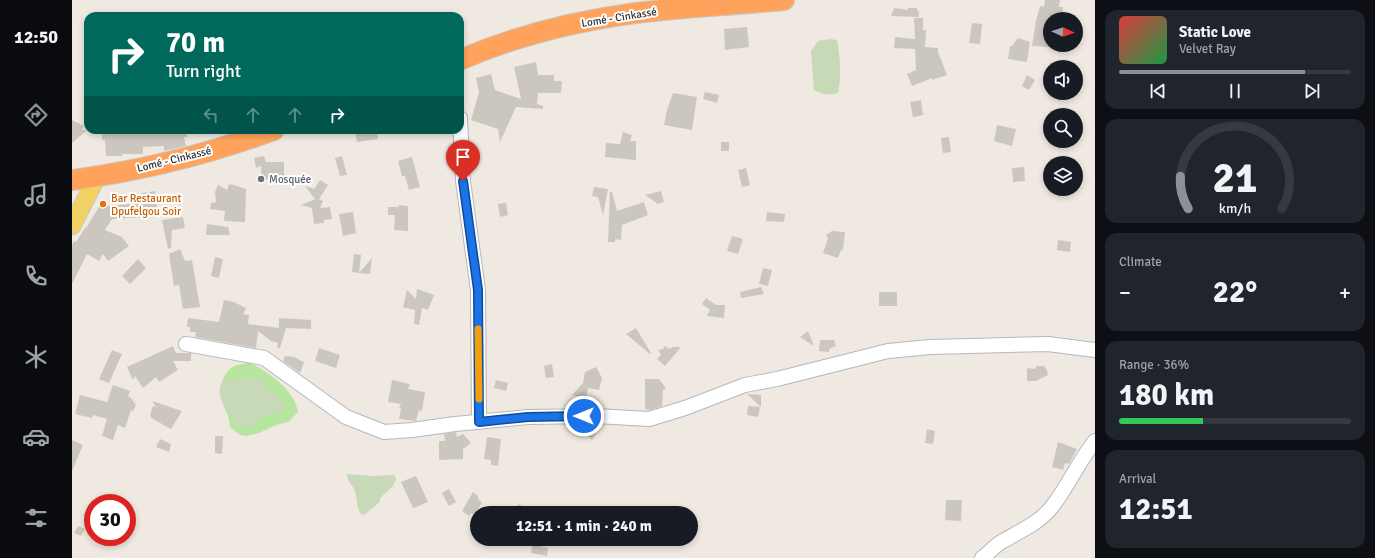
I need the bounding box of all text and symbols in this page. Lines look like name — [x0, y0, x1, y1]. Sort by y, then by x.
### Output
street label: Lomé - Cinkassé — [581, 5, 658, 30]
north arrow — [1043, 12, 1083, 52]
map controls — [1043, 12, 1083, 196]
text: Static Love — [1179, 23, 1251, 41]
text: 12:50 — [14, 26, 58, 48]
text: 70 m — [166, 26, 225, 60]
icon: right — [100, 28, 152, 80]
text: Velvet Ray — [1179, 41, 1236, 57]
text: Turn right — [166, 60, 241, 82]
button: sound — [1043, 60, 1083, 100]
icon: previous — [1147, 80, 1169, 102]
icon: pause — [1224, 80, 1246, 102]
icon: next — [1301, 80, 1323, 102]
icon: directions — [22, 101, 50, 129]
icon: left — [200, 104, 222, 126]
icon: ahead — [242, 104, 264, 126]
icon: ahead — [284, 104, 306, 126]
icon: right — [326, 104, 348, 126]
button: search — [1043, 108, 1083, 148]
pin — [446, 140, 480, 181]
street label: Lomé - Cinkassé — [136, 144, 213, 175]
icon: arrive — [452, 146, 474, 168]
text: 21 — [1213, 152, 1257, 203]
button: layers — [1043, 156, 1083, 196]
place label: Mosquée — [269, 173, 311, 186]
marker: Mosquée — [256, 174, 266, 184]
icon: music — [22, 181, 50, 209]
place label: Bar Restaurant Dpufelgou Soir — [111, 192, 181, 218]
marker: Bar Restaurant Dpufelgou Soir — [98, 199, 108, 209]
text: km/h — [1219, 199, 1251, 216]
text: Climate — [1119, 254, 1162, 270]
icon: phone — [22, 262, 50, 290]
text: 22° — [1213, 274, 1257, 311]
text: − — [1119, 279, 1131, 306]
text: + — [1339, 279, 1351, 306]
icon: climate — [22, 343, 50, 371]
text: Range · 36% — [1119, 357, 1189, 373]
text: 180 km — [1119, 377, 1214, 414]
position arrow — [563, 395, 605, 437]
icon: car — [22, 423, 50, 451]
text: Arrival — [1119, 471, 1156, 487]
text: 12:51 — [1119, 491, 1193, 528]
speed limit sign: 30 — [84, 494, 136, 546]
icon: filters — [22, 504, 50, 532]
text: 12:51 · 1 min · 240 m — [516, 517, 652, 535]

